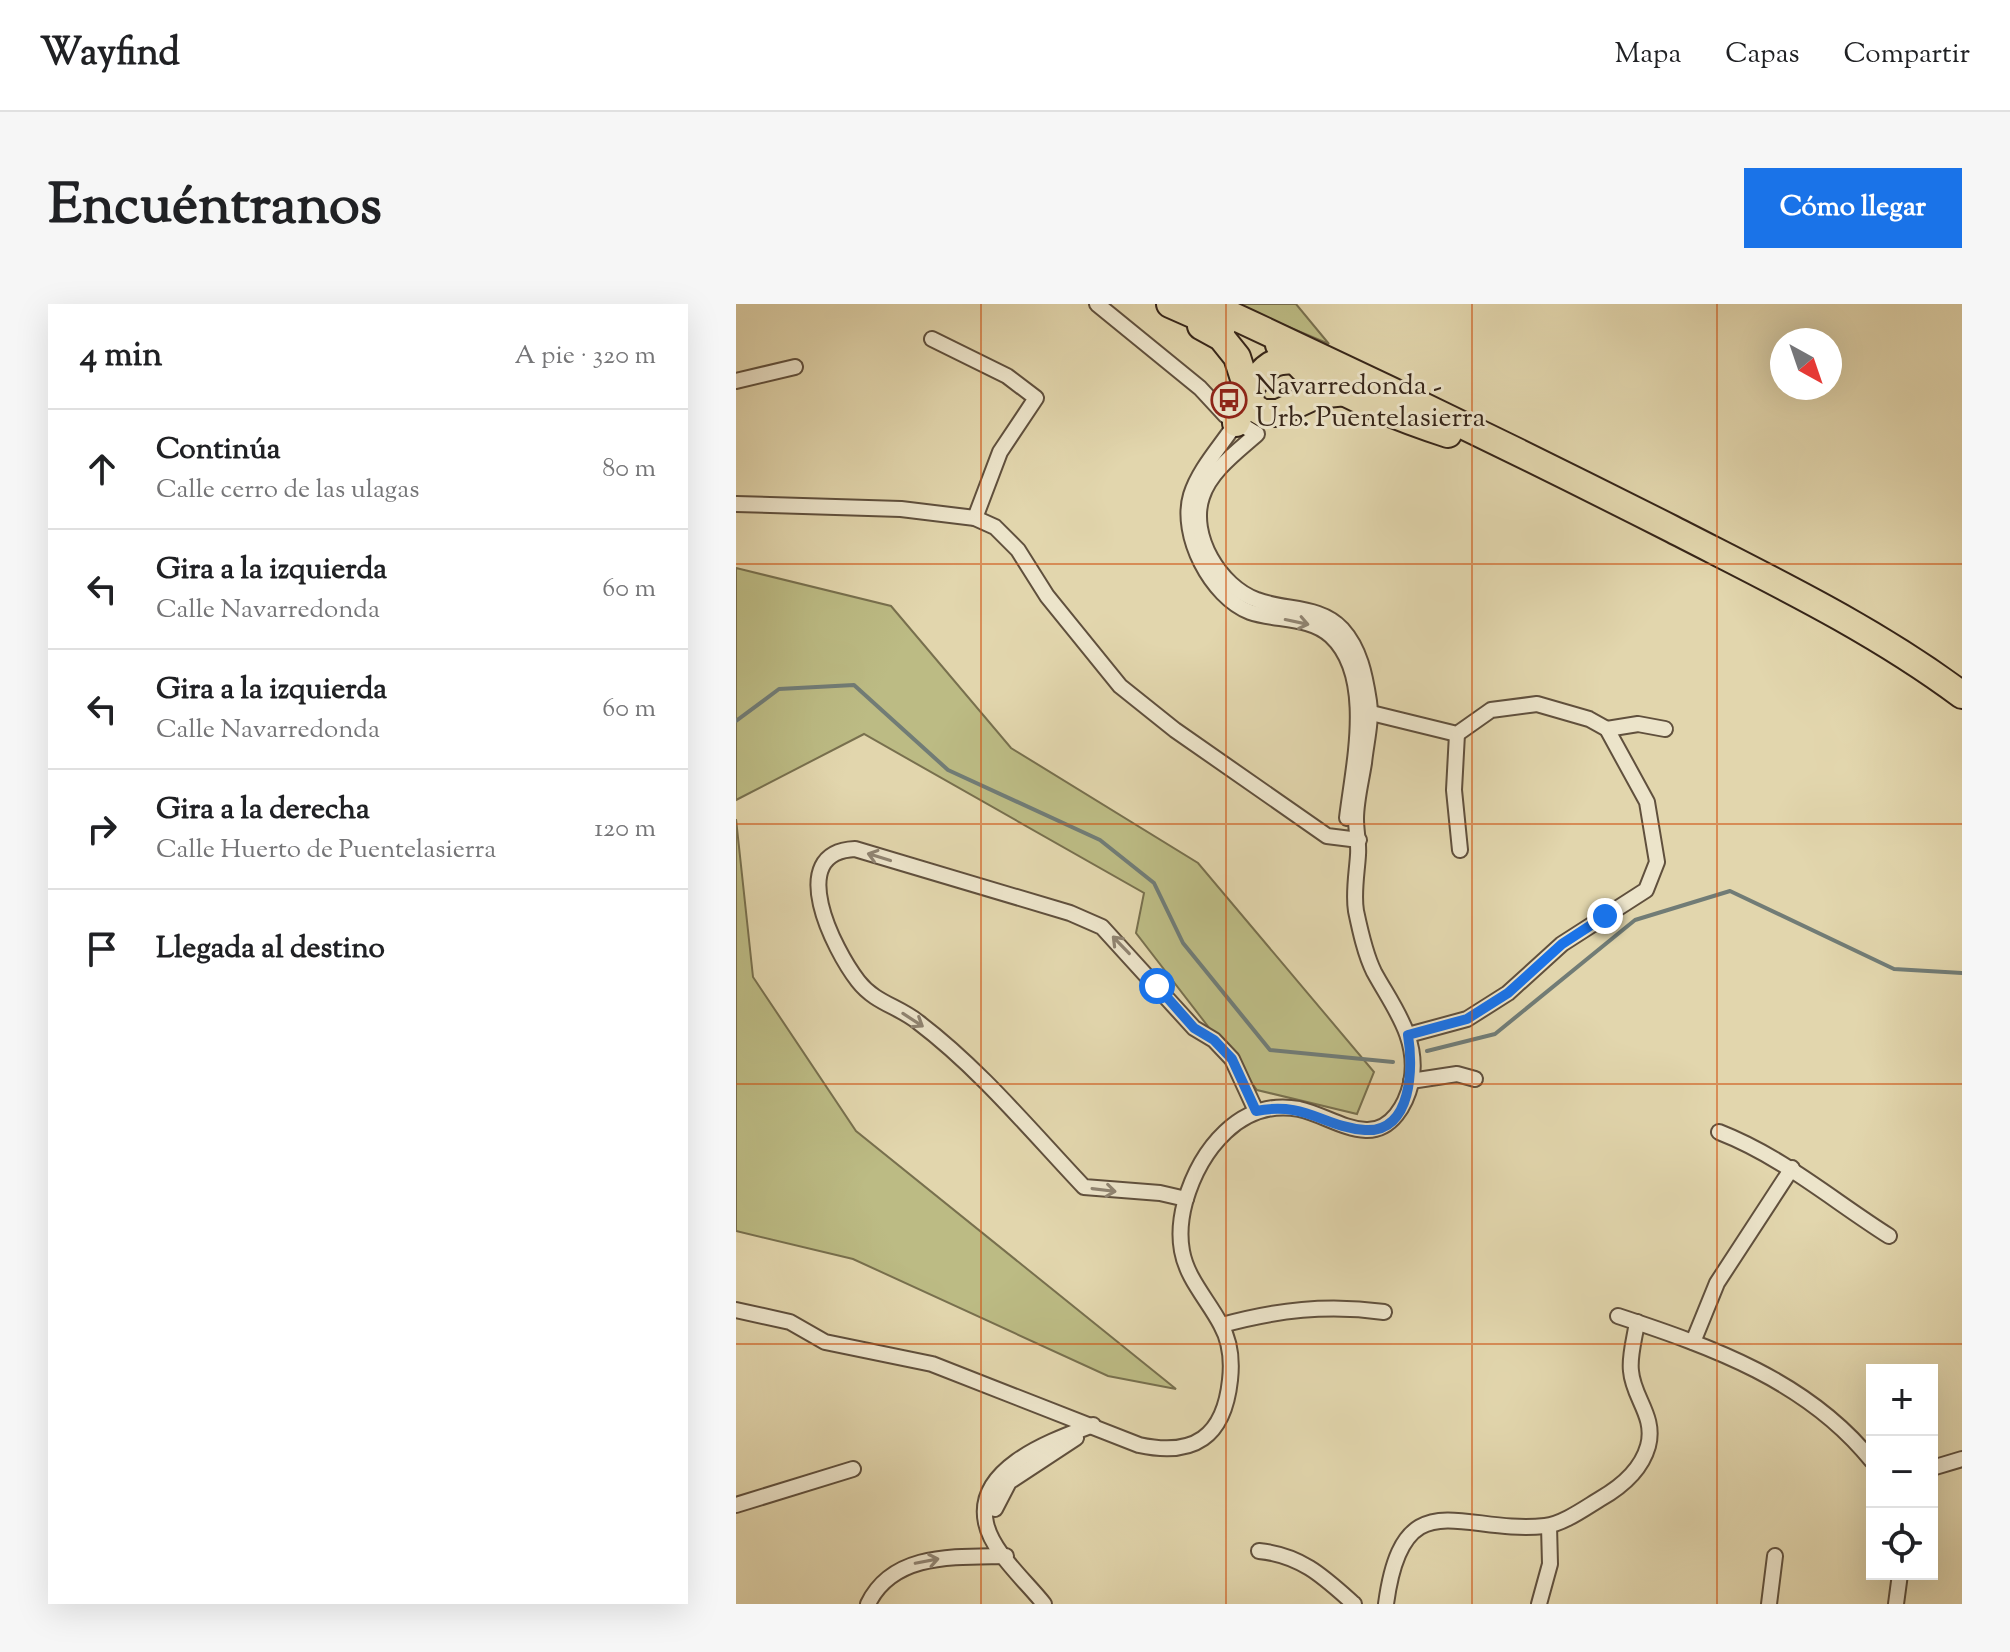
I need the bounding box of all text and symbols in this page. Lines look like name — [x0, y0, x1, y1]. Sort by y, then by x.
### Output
text: Wayfind — [40, 28, 180, 82]
text: Mapa — [1615, 35, 1681, 75]
text: Capas — [1725, 35, 1800, 75]
text: Compartir — [1844, 35, 1970, 75]
text: Encuéntranos — [48, 168, 382, 249]
button: Cómo llegar — [1744, 168, 1962, 248]
north arrow — [1770, 328, 1842, 400]
text: 4 min — [80, 332, 162, 381]
text: A pie · 320 m — [514, 338, 656, 375]
place label: Navarredonda - Urb. Puentelasierra — [1255, 367, 1486, 439]
bus stop icon: Navarredonda - Urb. Puentelasierra — [1210, 381, 1248, 419]
text: Continúa — [156, 429, 281, 472]
icon: ahead — [80, 447, 124, 491]
text: 80 m — [602, 451, 656, 488]
text: Calle cerro de las ulagas — [156, 472, 419, 509]
text: Gira a la izquierda — [156, 549, 387, 592]
icon: left — [80, 567, 124, 611]
text: 60 m — [602, 571, 656, 608]
text: Calle Navarredonda — [156, 592, 380, 629]
one-way arrow — [1284, 615, 1310, 630]
text: Gira a la izquierda — [156, 669, 387, 712]
icon: left — [80, 687, 124, 731]
text: 60 m — [602, 691, 656, 728]
text: Calle Navarredonda — [156, 712, 380, 749]
text: Gira a la derecha — [156, 789, 370, 832]
icon: right — [80, 807, 124, 851]
text: 120 m — [594, 811, 656, 848]
text: Calle Huerto de Puentelasierra — [156, 832, 496, 869]
one-way arrow — [867, 848, 892, 863]
route end — [1587, 898, 1623, 934]
icon: arrive — [80, 927, 124, 971]
text: Llegada al destino — [156, 928, 385, 971]
one-way arrow — [1111, 935, 1130, 955]
route start — [1139, 968, 1175, 1004]
one-way arrow — [901, 1012, 924, 1028]
one-way arrow — [1091, 1183, 1116, 1198]
map controls — [1866, 1364, 1938, 1580]
button: + — [1866, 1364, 1938, 1436]
button: − — [1866, 1436, 1938, 1508]
button: locate — [1866, 1508, 1938, 1580]
one-way arrow — [914, 1553, 940, 1568]

